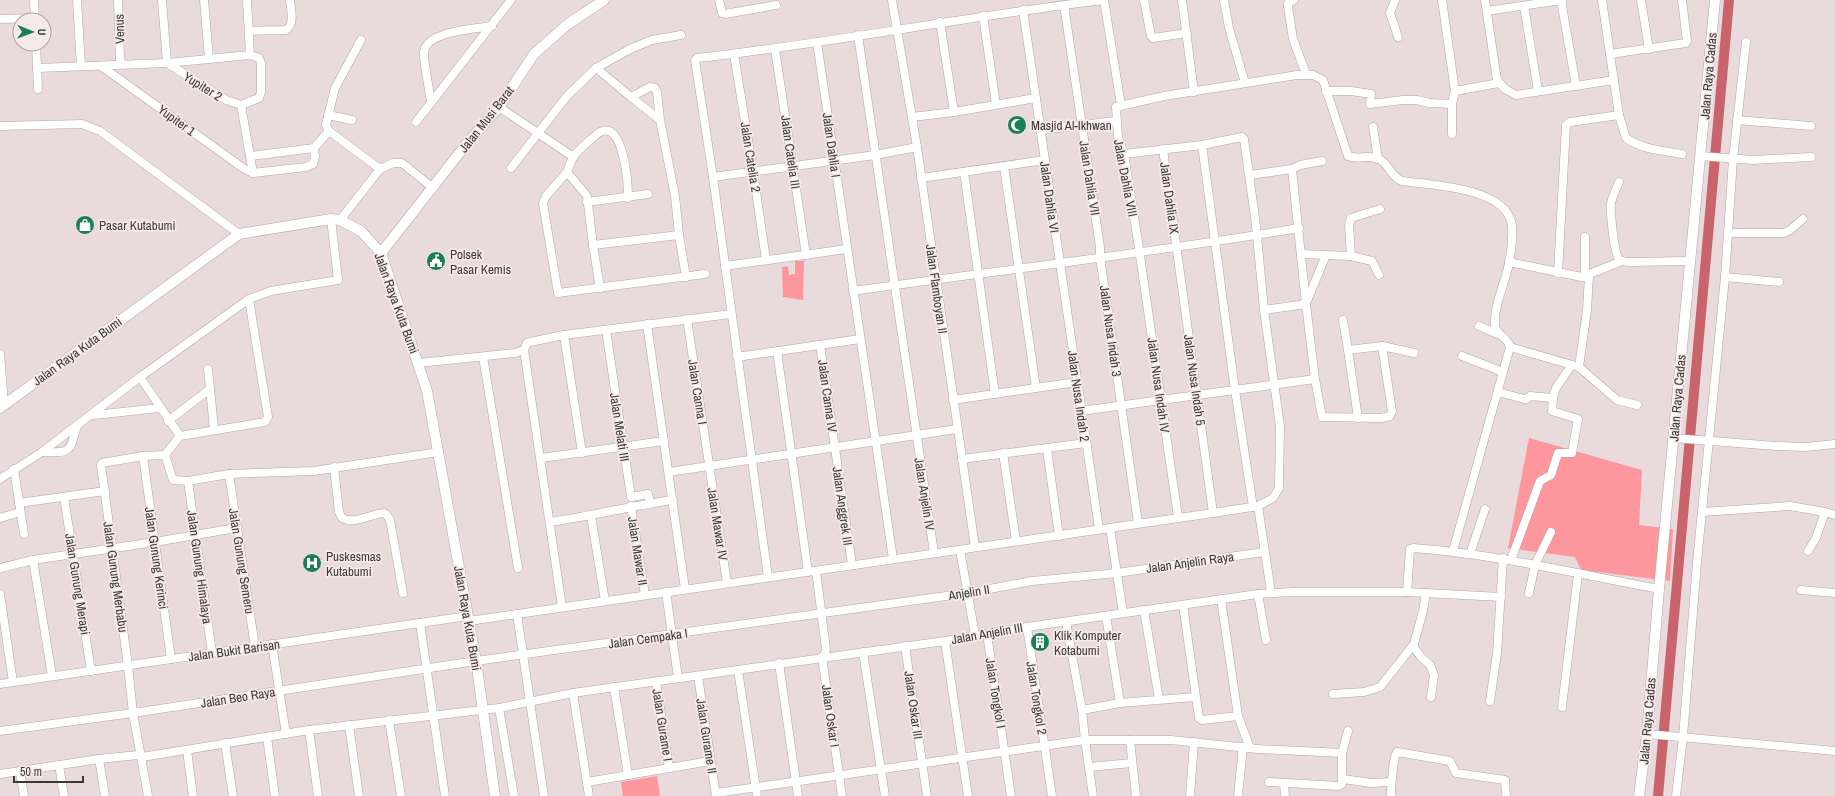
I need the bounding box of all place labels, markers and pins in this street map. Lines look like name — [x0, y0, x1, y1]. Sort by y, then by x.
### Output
mosque icon: Masjid Al-Ikhwan — [1006, 114, 1028, 136]
place label: Masjid Al-Ikhwan — [1031, 117, 1112, 134]
shop icon: Pasar Kutabumi — [74, 214, 96, 236]
place label: Pasar Kutabumi — [99, 217, 175, 234]
place label: Polsek Pasar Kemis — [450, 246, 511, 278]
public building icon: Polsek Pasar Kemis — [425, 250, 447, 272]
place label: Puskesmas Kutabumi — [326, 548, 381, 580]
hospital icon: Puskesmas Kutabumi — [301, 552, 323, 574]
place label: Klik Komputer Kotabumi — [1054, 627, 1121, 659]
building icon: Klik Komputer Kotabumi — [1029, 631, 1051, 653]

